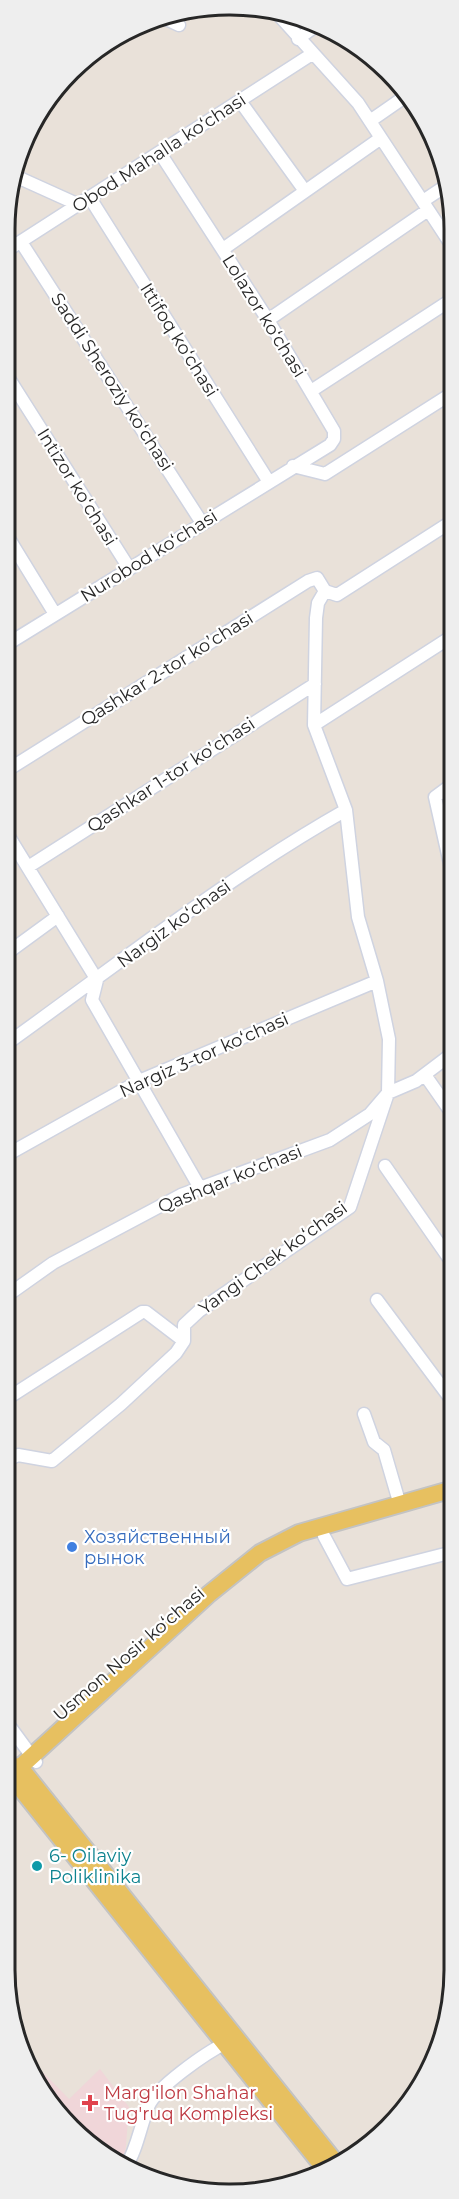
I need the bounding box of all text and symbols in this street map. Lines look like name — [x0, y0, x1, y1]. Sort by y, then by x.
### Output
street label: Obod Mahalla ko‘chasi — [68, 89, 250, 217]
street label: Lolazor ko‘chasi — [217, 250, 311, 382]
street label: Ittifoq ko‘chasi — [135, 279, 223, 401]
street label: Saddi Sheroziy koʻchasi — [46, 289, 178, 475]
street label: Intizor koʻchasi — [32, 424, 122, 550]
street label: Nurobod koʻchasi — [76, 505, 222, 607]
street label: Qashkar 2-tor koʼchasi — [77, 607, 257, 731]
street label: Qashkar 1-tor koʼchasi — [83, 712, 259, 838]
street label: Nargiz koʻchasi — [113, 875, 235, 973]
street label: Nargiz 3-tor koʻchasi — [116, 1008, 292, 1102]
street label: Qashqar koʻchasi — [155, 1140, 305, 1218]
street label: Yangi Chek koʻchasi — [194, 1197, 352, 1319]
place label: Хозяйственный рынок — [84, 1526, 231, 1569]
marker: Хозяйственный рынок — [65, 1540, 79, 1554]
street label: Usmon Nosir ko‘chasi — [49, 1582, 209, 1726]
place label: 6- Oilaviy Poliklinika — [49, 1845, 141, 1888]
marker: 6- Oilaviy Poliklinika — [30, 1859, 44, 1873]
place label: Marg'ilon Shahar Tug'ruq Kompleksi — [104, 2082, 273, 2125]
marker: Marg'ilon Shahar Tug'ruq Kompleksi — [81, 2094, 99, 2112]

